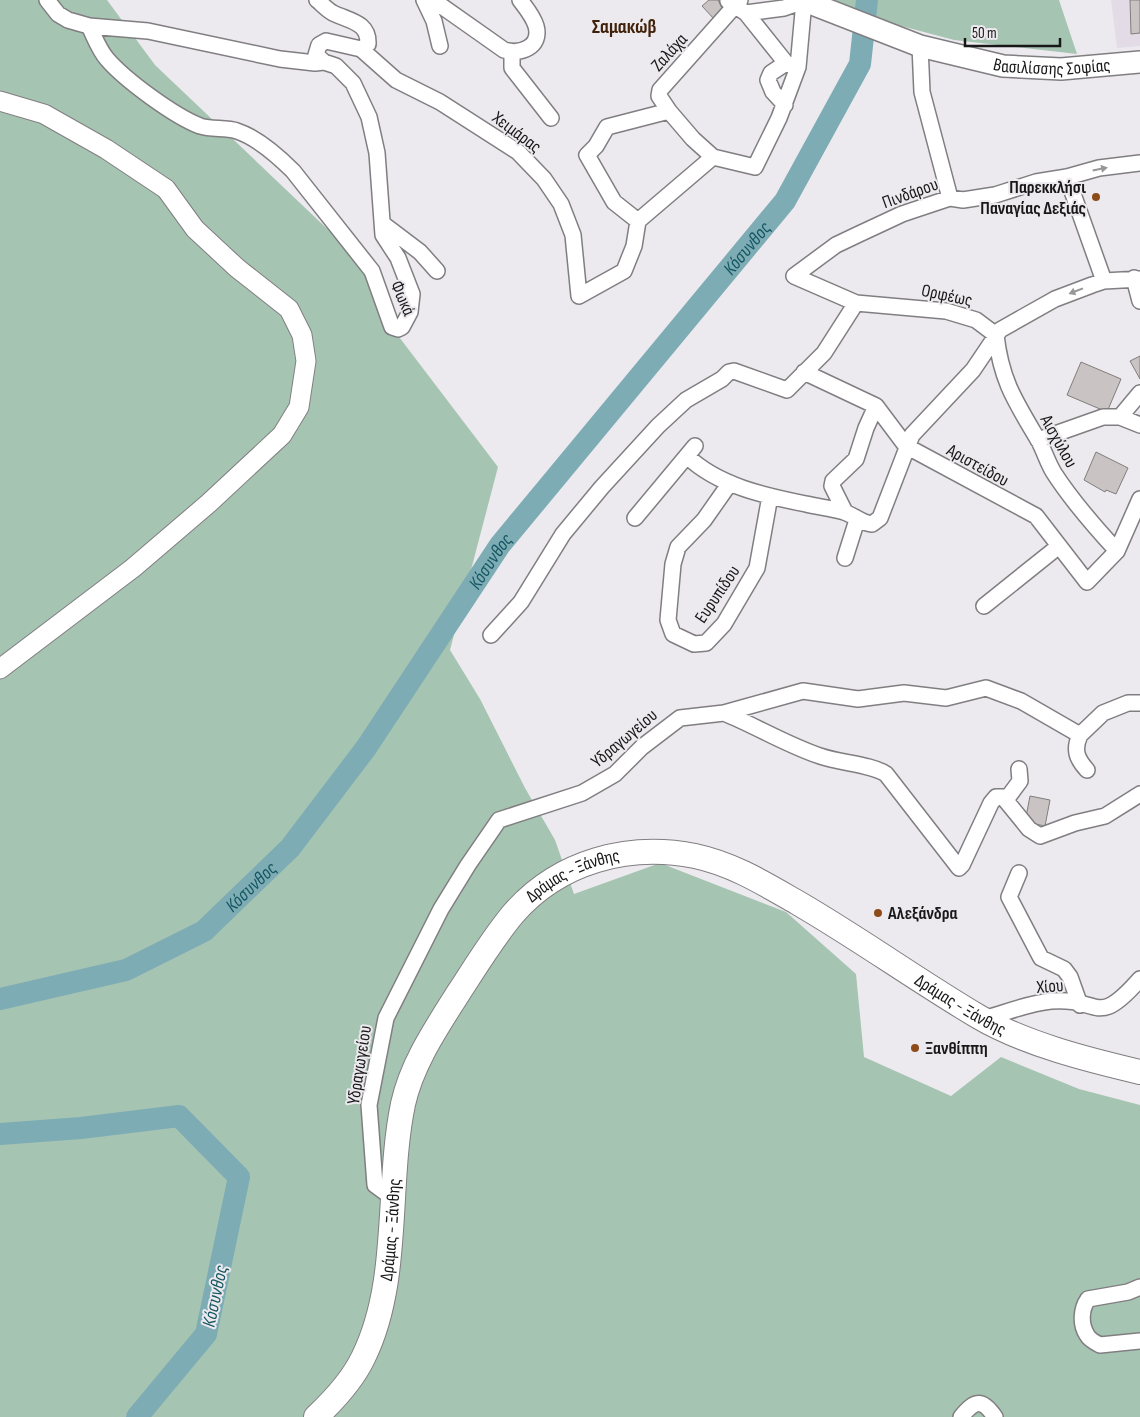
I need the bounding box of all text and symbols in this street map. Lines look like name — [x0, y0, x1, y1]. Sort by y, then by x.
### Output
district label: Σαμακώβ — [592, 15, 656, 39]
scale bar — [965, 15, 1060, 47]
text: 50 m — [972, 24, 997, 43]
street label: Ζαλάχα — [647, 29, 692, 76]
street label: Βασιλίσσης Σοφίας — [991, 54, 1111, 80]
street label: Χειμάρας — [487, 107, 545, 158]
one-way arrow — [1092, 164, 1108, 172]
street label: Πινδάρου — [879, 174, 941, 213]
place label: Παρεκκλήσι Παναγίας Δεξιάς — [980, 177, 1086, 219]
marker: Παρεκκλήσι Παναγίας Δεξιάς — [1090, 191, 1102, 203]
water label: Κόσυνθος — [719, 217, 777, 280]
street label: Φωκά — [386, 277, 420, 319]
street label: Ορφέως — [920, 280, 974, 311]
one-way arrow — [1068, 288, 1083, 295]
street label: Αισχύλου — [1035, 410, 1082, 471]
street label: Αριστείδου — [942, 439, 1012, 491]
water label: Κόσυνθος — [464, 529, 518, 594]
street label: Ευρυπίδου — [691, 561, 744, 627]
street label: Υδραγωγείου — [587, 705, 662, 772]
street label: Δράμας - Ξάνθης — [521, 845, 621, 907]
water label: Κόσυνθος — [221, 857, 282, 917]
place label: Αλεξάνδρα — [887, 903, 957, 924]
marker: Αλεξάνδρα — [872, 907, 884, 919]
street label: Δράμας - Ξάνθης — [911, 970, 1009, 1040]
street label: Χίου — [1035, 975, 1064, 998]
street label: Υδραγωγείου — [343, 1024, 376, 1106]
place label: Ξανθίππη — [925, 1038, 988, 1059]
marker: Ξανθίππη — [909, 1042, 921, 1054]
street label: Δράμας - Ξάνθης — [376, 1178, 405, 1282]
water label: Κόσυνθος — [198, 1263, 233, 1329]

